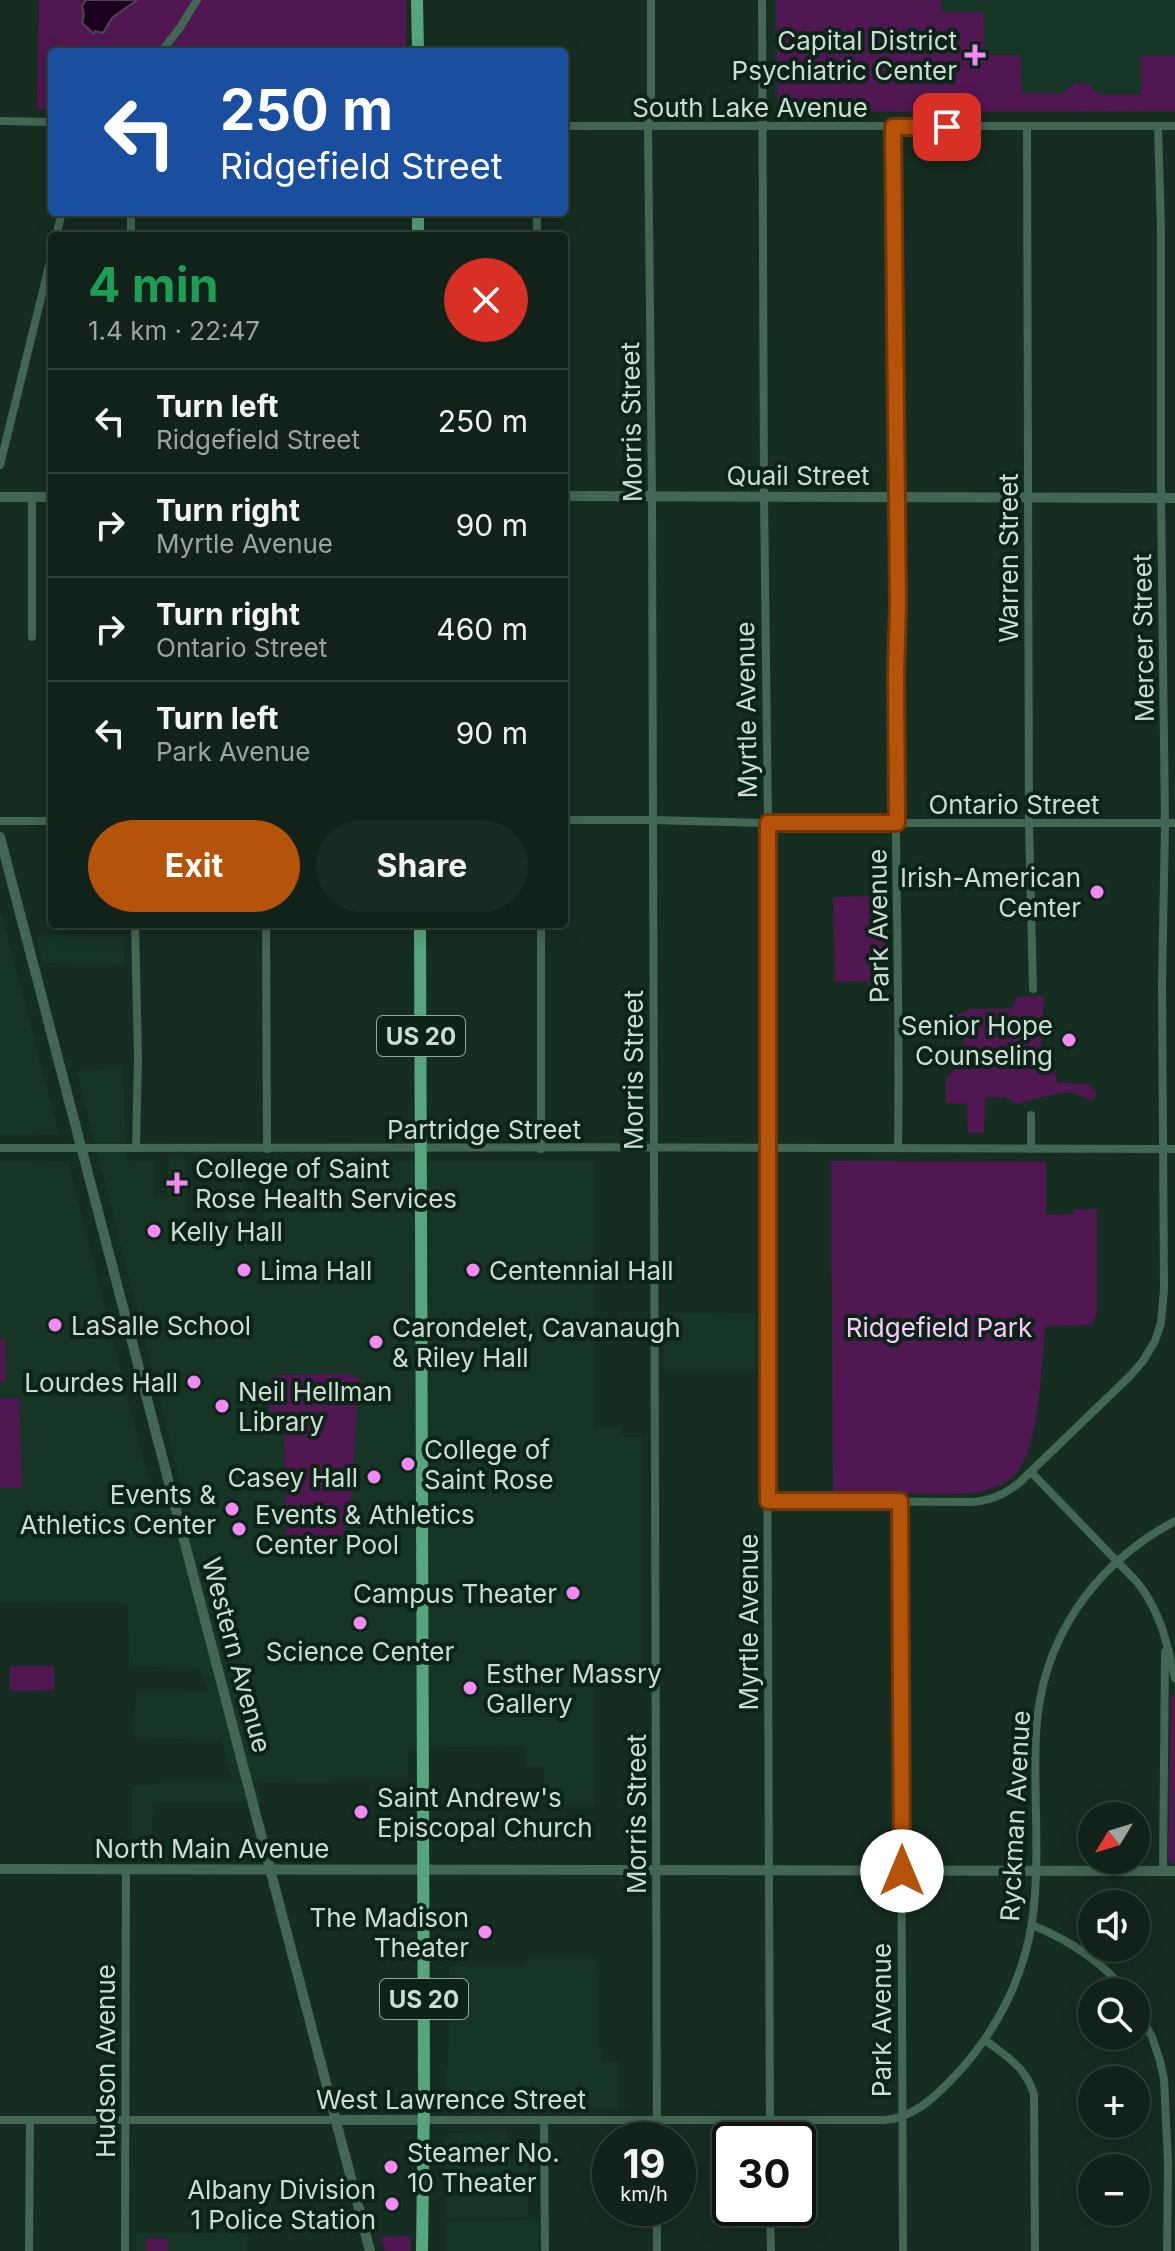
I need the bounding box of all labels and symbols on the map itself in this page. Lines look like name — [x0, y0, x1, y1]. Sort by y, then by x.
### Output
place label: Capital District Psychiatric Center — [732, 25, 957, 86]
marker: Capital District Psychiatric Center — [964, 44, 986, 66]
street label: South Lake Avenue — [632, 92, 868, 123]
pin — [913, 93, 981, 161]
street label: Morris Street — [614, 342, 648, 502]
street label: Quail Street — [726, 460, 870, 491]
street label: Warren Street — [993, 473, 1024, 643]
street label: Mercer Street — [1126, 554, 1160, 722]
street label: Myrtle Avenue — [729, 621, 763, 799]
street label: Ontario Street — [928, 789, 1100, 820]
street label: Park Avenue — [861, 849, 895, 1003]
place label: Irish-American Center — [900, 862, 1081, 923]
marker: Irish-American Center — [1088, 883, 1106, 901]
street label: Morris Street — [618, 990, 649, 1150]
place label: Senior Hope Counseling — [901, 1010, 1053, 1071]
road number: US 20 — [377, 1016, 465, 1056]
marker: Senior Hope Counseling — [1060, 1031, 1078, 1049]
street label: Partridge Street — [387, 1114, 581, 1145]
place label: College of Saint Rose Health Services — [195, 1153, 457, 1214]
marker: College of Saint Rose Health Services — [166, 1172, 188, 1194]
place label: Kelly Hall — [170, 1216, 283, 1247]
marker: Kelly Hall — [145, 1222, 163, 1240]
place label: Lima Hall — [260, 1255, 372, 1286]
place label: Centennial Hall — [489, 1255, 674, 1286]
marker: Lima Hall — [235, 1261, 253, 1279]
marker: Centennial Hall — [464, 1261, 482, 1279]
place label: LaSalle School — [71, 1310, 251, 1341]
place label: Carondelet, Cavanaugh & Riley Hall — [392, 1312, 681, 1373]
park label: Ridgefield Park — [846, 1312, 1032, 1343]
marker: LaSalle School — [46, 1316, 64, 1334]
marker: Carondelet, Cavanaugh & Riley Hall — [367, 1333, 385, 1351]
place label: Lourdes Hall — [24, 1367, 178, 1398]
marker: Lourdes Hall — [185, 1373, 203, 1391]
place label: Neil Hellman Library — [238, 1376, 392, 1437]
marker: Neil Hellman Library — [213, 1397, 231, 1415]
place label: College of Saint Rose — [424, 1434, 554, 1495]
marker: College of Saint Rose — [399, 1455, 417, 1473]
place label: Casey Hall — [228, 1462, 358, 1493]
marker: Casey Hall — [365, 1468, 383, 1486]
place label: Events & Athletics Center — [20, 1479, 216, 1540]
place label: Events & Athletics Center Pool — [255, 1499, 475, 1560]
marker: Events & Athletics Center — [223, 1500, 241, 1518]
marker: Events & Athletics Center Pool — [230, 1520, 248, 1538]
street label: Myrtle Avenue — [733, 1533, 764, 1711]
street label: Western Avenue — [196, 1554, 278, 1756]
place label: Campus Theater — [353, 1578, 557, 1609]
marker: Campus Theater — [564, 1584, 582, 1602]
marker: Science Center — [351, 1614, 369, 1632]
place label: Science Center — [266, 1636, 454, 1667]
place label: Esther Massry Gallery — [486, 1658, 662, 1719]
marker: Esther Massry Gallery — [461, 1679, 479, 1697]
street label: Ryckman Avenue — [994, 1710, 1036, 1922]
street label: Morris Street — [621, 1734, 652, 1894]
place label: Saint Andrew's Episcopal Church — [377, 1782, 593, 1843]
north arrow — [1078, 1802, 1150, 1874]
marker: Saint Andrew's Episcopal Church — [352, 1803, 370, 1821]
position arrow — [860, 1829, 944, 1913]
street label: North Main Avenue — [95, 1833, 329, 1864]
place label: The Madison Theater — [309, 1902, 469, 1963]
marker: The Madison Theater — [476, 1923, 494, 1941]
street label: Park Avenue — [866, 1943, 897, 2097]
street label: Hudson Avenue — [90, 1964, 121, 2158]
road number: US 20 — [380, 1979, 468, 2019]
street label: West Lawrence Street — [316, 2084, 586, 2115]
speed limit sign: 30 — [712, 2122, 816, 2226]
place label: Steamer No. 10 Theater — [407, 2137, 560, 2198]
marker: Steamer No. 10 Theater — [382, 2158, 400, 2176]
place label: Albany Division 1 Police Station — [187, 2174, 376, 2235]
marker: Albany Division 1 Police Station — [383, 2195, 401, 2213]

